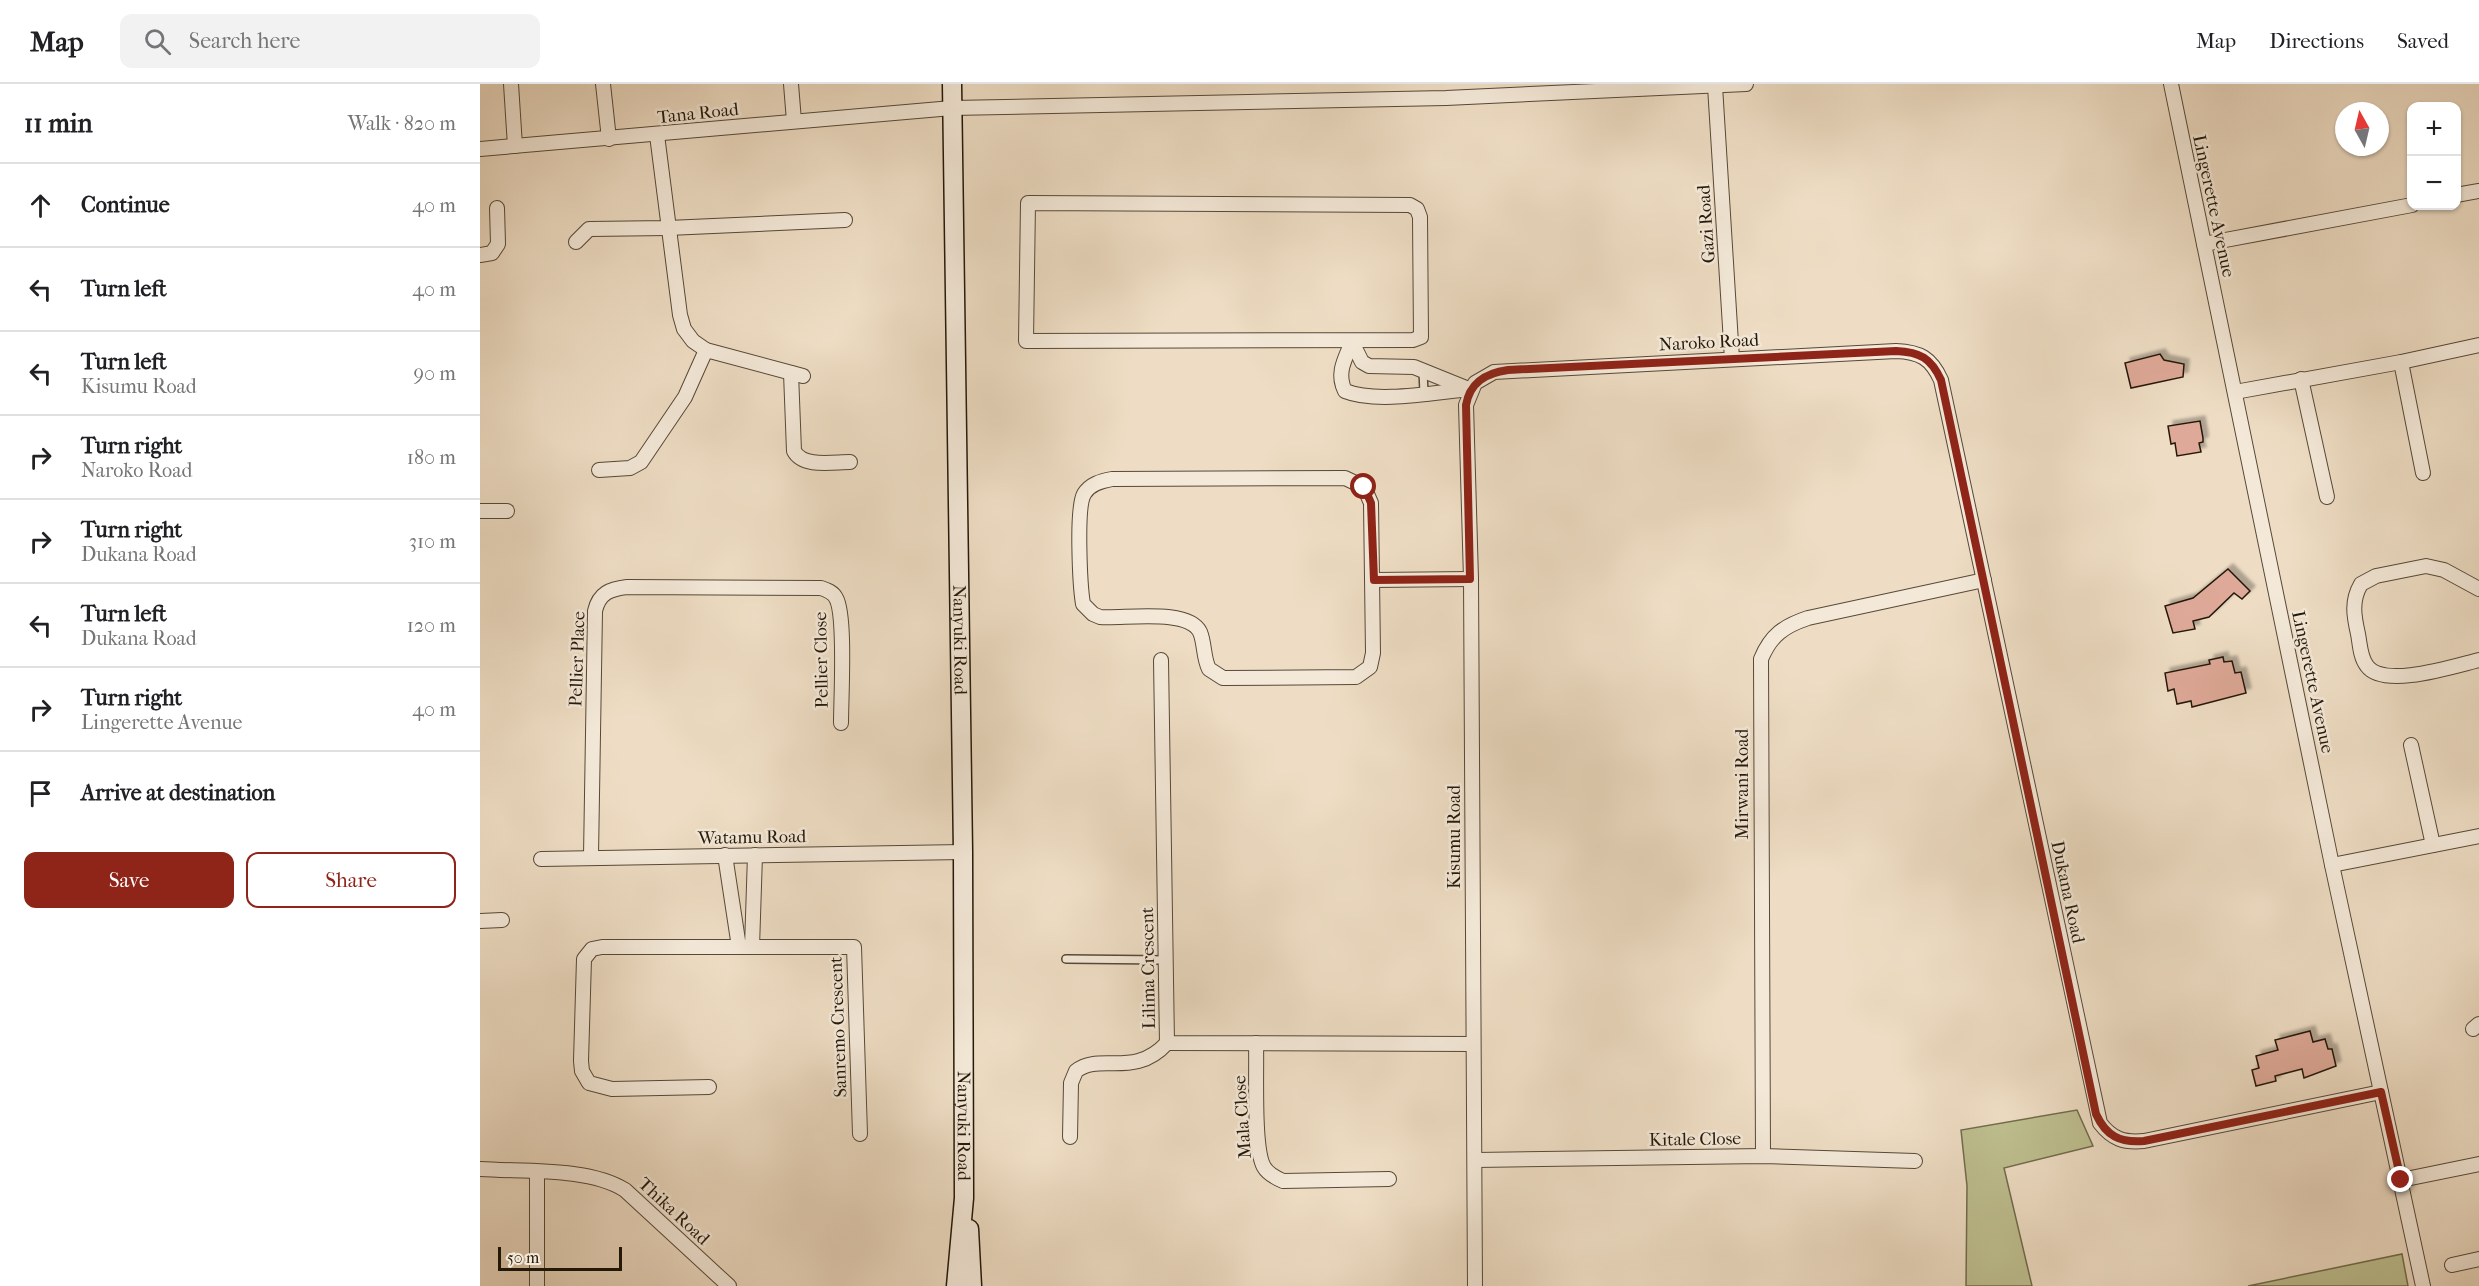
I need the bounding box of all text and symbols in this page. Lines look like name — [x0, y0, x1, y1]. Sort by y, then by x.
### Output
search box — [120, 14, 540, 68]
text: Map — [30, 25, 84, 58]
icon: search — [141, 25, 174, 58]
text: Search here — [189, 28, 300, 54]
text: Map — [2196, 29, 2236, 53]
text: Directions — [2269, 29, 2364, 53]
text: Saved — [2397, 29, 2449, 53]
street label: Tana Road — [656, 99, 740, 128]
north arrow — [2335, 102, 2389, 156]
map controls — [2407, 102, 2461, 210]
button: + — [2407, 102, 2461, 156]
text: 11 min — [24, 108, 93, 139]
text: Walk · 820 m — [348, 112, 456, 135]
street label: Lingerette Avenue — [2188, 133, 2239, 279]
button: − — [2407, 156, 2461, 210]
street label: Gazi Road — [1693, 184, 1720, 264]
icon: ahead — [24, 189, 57, 222]
text: Continue — [81, 192, 170, 218]
text: 40 m — [412, 194, 456, 217]
icon: left — [24, 273, 57, 306]
text: Turn left — [81, 276, 167, 302]
text: 40 m — [412, 278, 456, 301]
street label: Naroko Road — [1658, 329, 1760, 356]
text: Turn left — [81, 349, 167, 375]
icon: left — [24, 357, 57, 390]
text: 90 m — [414, 362, 456, 385]
text: Kisumu Road — [81, 375, 197, 398]
text: Turn right — [81, 433, 182, 459]
icon: right — [24, 441, 57, 474]
text: 180 m — [407, 446, 456, 469]
text: Naroko Road — [81, 459, 192, 482]
route start — [1350, 473, 1376, 499]
text: Turn right — [81, 517, 182, 543]
icon: right — [24, 525, 57, 558]
text: 310 m — [409, 530, 456, 553]
text: Dukana Road — [81, 543, 197, 566]
street label: Nanyuki Road — [948, 585, 971, 695]
text: Turn left — [81, 601, 167, 627]
icon: left — [24, 609, 57, 642]
street label: Lingerette Avenue — [2287, 609, 2338, 755]
street label: Pellier Place — [565, 611, 590, 707]
street label: Pellier Close — [810, 611, 833, 708]
text: 120 m — [407, 614, 456, 637]
text: Dukana Road — [81, 627, 197, 650]
text: Turn right — [81, 685, 182, 711]
icon: right — [24, 693, 57, 726]
text: 40 m — [412, 698, 456, 721]
text: Lingerette Avenue — [81, 711, 242, 734]
street label: Mirwani Road — [1732, 728, 1753, 839]
icon: arrive — [24, 777, 57, 810]
text: Arrive at destination — [81, 780, 275, 806]
street label: Kisumu Road — [1444, 785, 1465, 889]
street label: Watamu Road — [697, 826, 807, 849]
street label: Dukana Road — [2046, 839, 2089, 945]
button: Save — [24, 852, 234, 908]
button: Share — [246, 852, 456, 908]
street label: Lilima Crescent — [1137, 906, 1160, 1029]
street label: Sanremo Crescent — [826, 956, 851, 1098]
street label: Nanyuki Road — [953, 1071, 974, 1181]
street label: Mala Close — [1229, 1074, 1256, 1159]
street label: Kitale Close — [1649, 1128, 1741, 1151]
route end — [2387, 1166, 2413, 1192]
street label: Thika Road — [634, 1173, 714, 1250]
scale bar — [498, 1244, 622, 1272]
text: 50 m — [507, 1248, 539, 1267]

